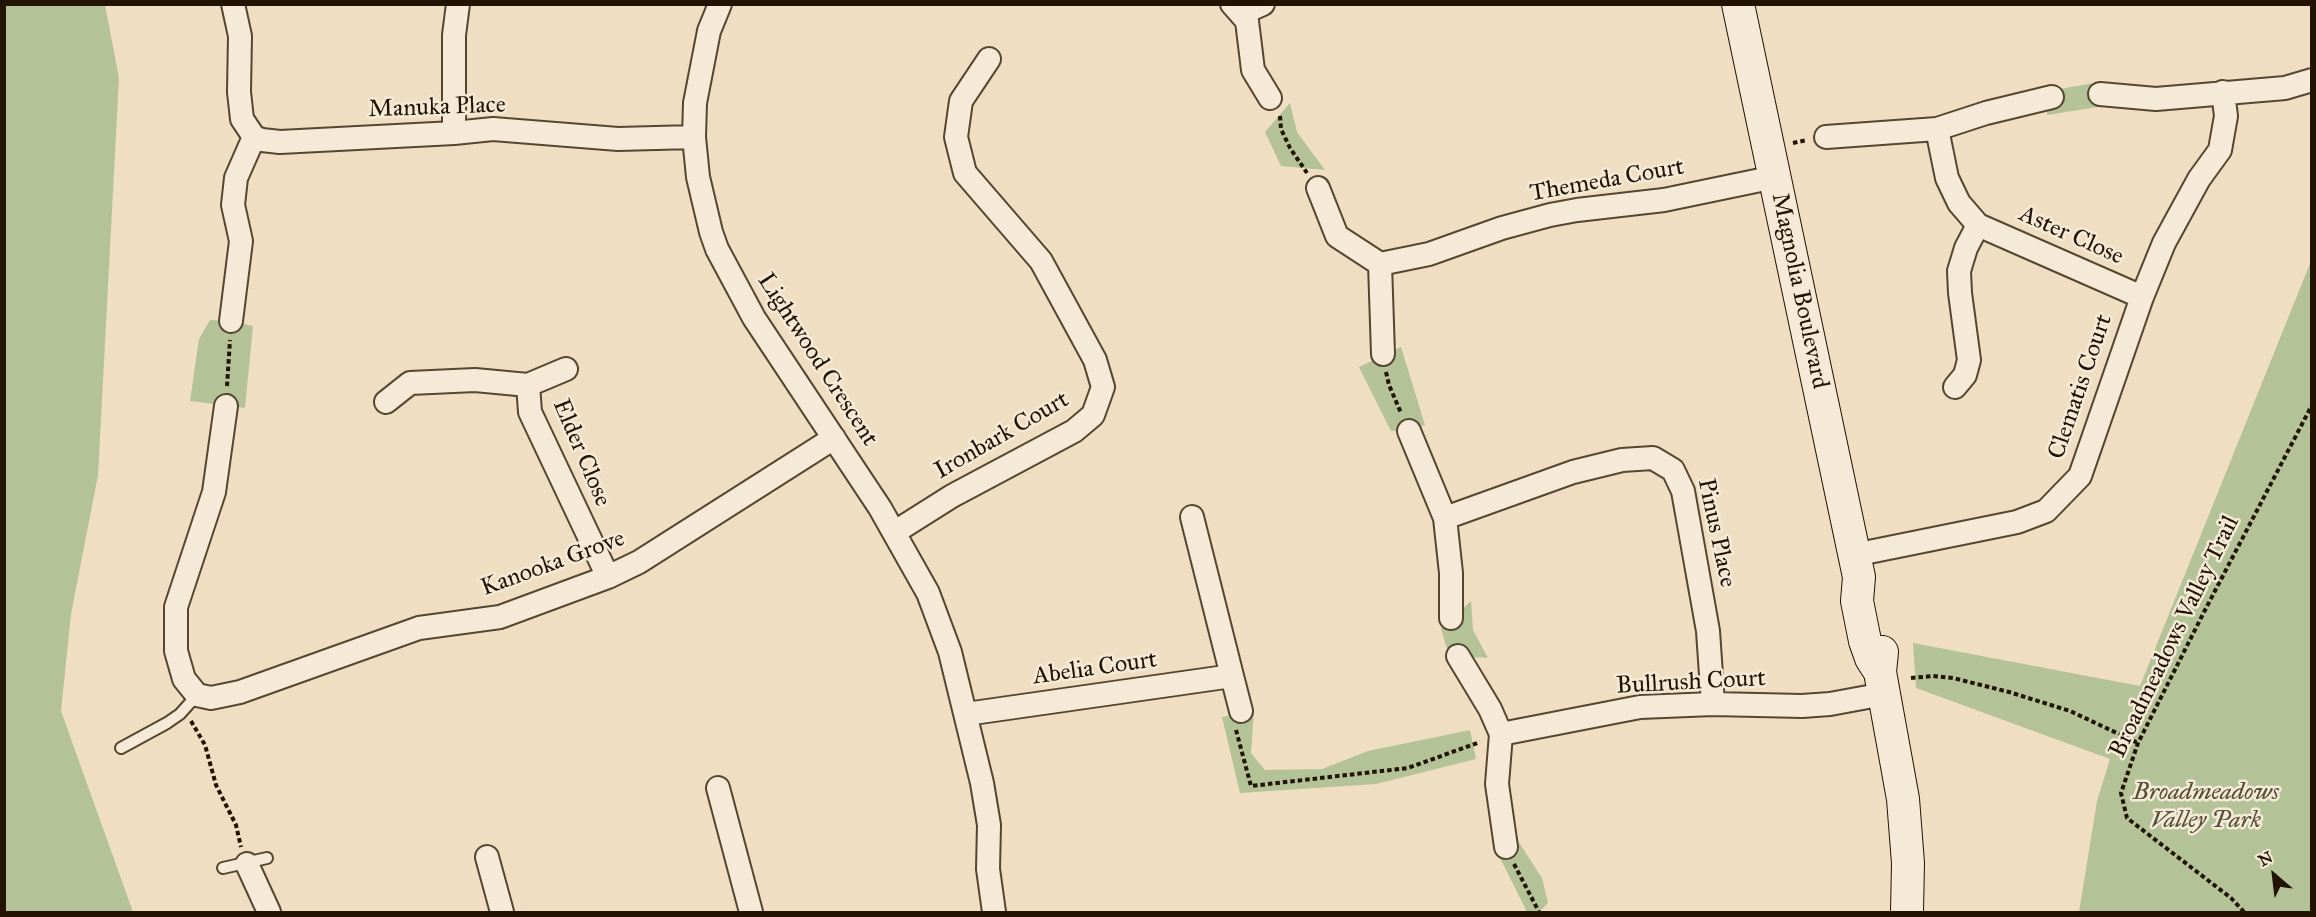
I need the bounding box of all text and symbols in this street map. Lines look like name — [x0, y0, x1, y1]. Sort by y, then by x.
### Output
street label: Manuka Place — [368, 91, 506, 125]
street label: Themeda Court — [1528, 153, 1686, 209]
street label: Magnolia Boulevard — [1764, 190, 1834, 392]
street label: Aster Close — [2014, 200, 2128, 272]
street label: Lightwood Crescent — [750, 268, 884, 452]
street label: Clematis Court — [2043, 311, 2119, 463]
street label: Ironbark Court — [930, 386, 1074, 486]
street label: Elder Close — [546, 395, 616, 511]
street label: Pinus Place — [1690, 476, 1742, 590]
street label: Broadmeadows Valley Trail — [2104, 511, 2246, 763]
street label: Kanooka Grove — [477, 525, 629, 603]
street label: Abelia Court — [1031, 646, 1159, 692]
street label: Bullrush Court — [1615, 665, 1767, 701]
park label: Broadmeadows Valley Park — [2133, 779, 2279, 835]
north arrow — [2244, 845, 2304, 905]
text: N — [2255, 847, 2276, 870]

